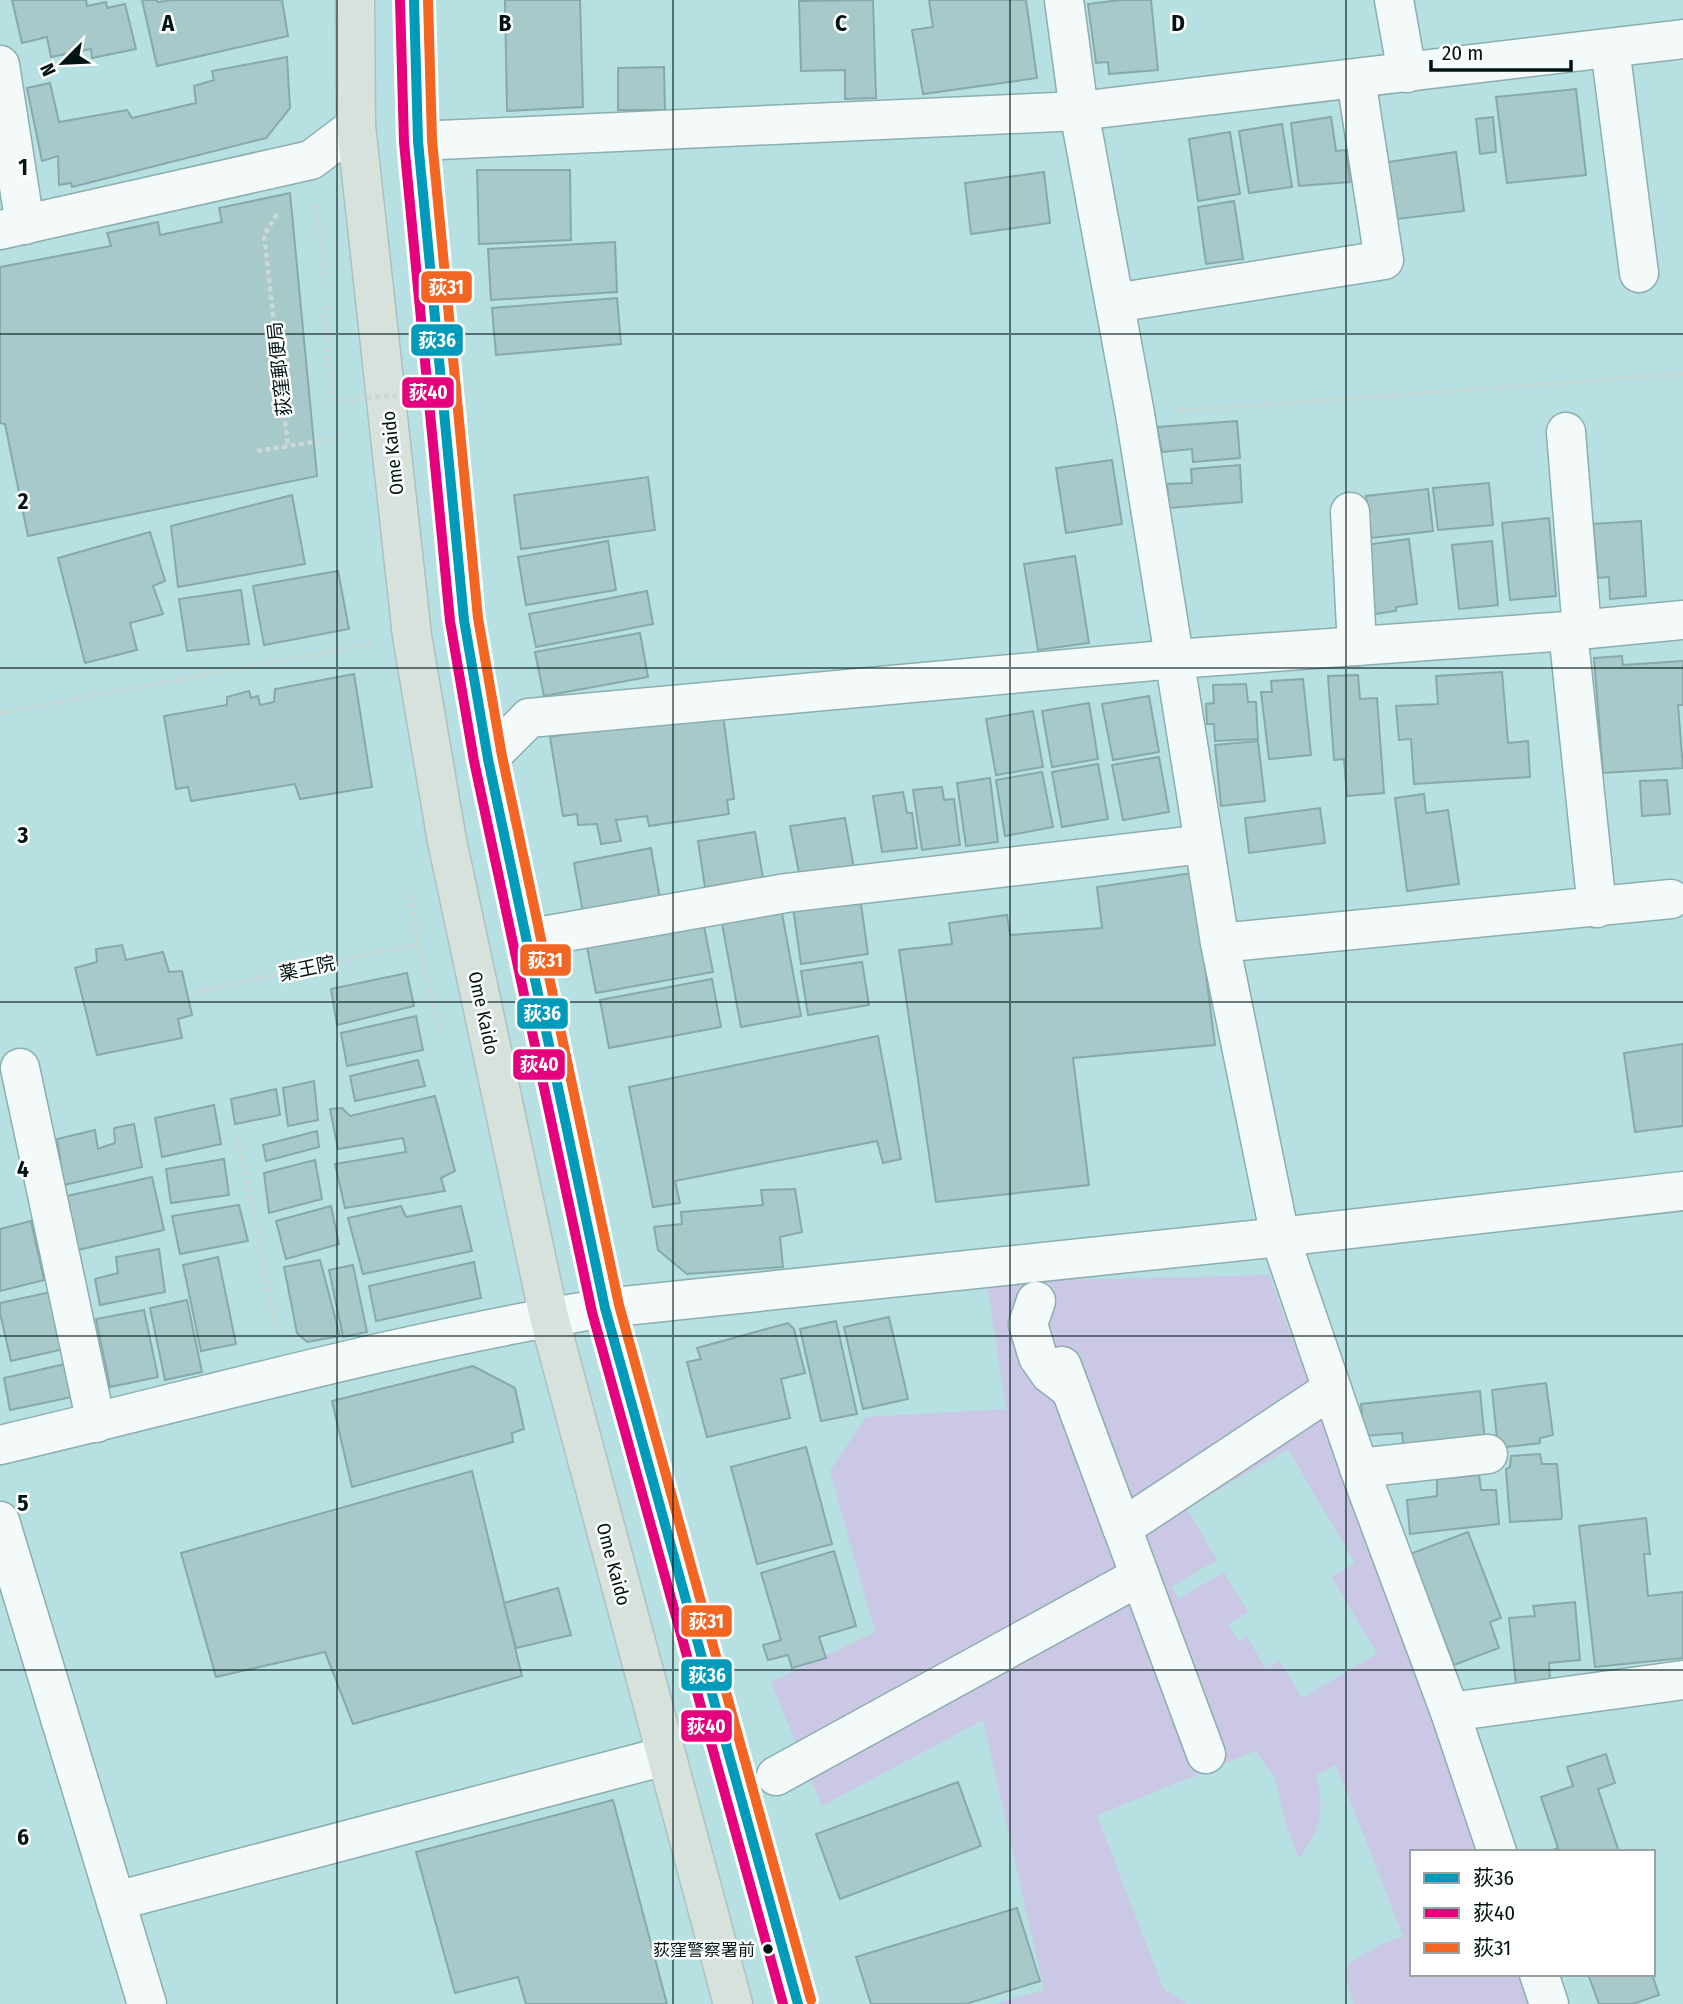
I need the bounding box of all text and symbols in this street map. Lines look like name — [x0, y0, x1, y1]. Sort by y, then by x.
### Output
text: A — [161, 9, 175, 37]
text: B — [499, 9, 512, 37]
text: C — [835, 9, 847, 37]
text: D — [1171, 9, 1185, 37]
north arrow — [28, 28, 98, 98]
scale bar — [1431, 28, 1571, 72]
text: 20 m — [1442, 40, 1483, 66]
text: N — [35, 60, 61, 80]
text: 1 — [18, 153, 28, 181]
line badge: 荻31 — [420, 270, 473, 304]
text: 荻31 — [428, 276, 464, 299]
street label: 荻窪郵便局 — [263, 320, 296, 417]
line badge: 荻36 — [410, 323, 464, 357]
text: 荻36 — [418, 329, 456, 352]
line badge: 荻40 — [401, 376, 455, 409]
text: 荻40 — [408, 381, 448, 404]
street label: Ome Kaido — [377, 410, 408, 496]
text: 2 — [17, 487, 29, 515]
text: 3 — [17, 821, 29, 849]
line badge: 荻31 — [519, 943, 572, 977]
text: 荻31 — [527, 949, 563, 972]
street label: 薬王院 — [277, 951, 337, 986]
street label: Ome Kaido — [463, 969, 504, 1057]
line badge: 荻36 — [516, 997, 569, 1030]
text: 荻36 — [523, 1002, 561, 1025]
line badge: 荻40 — [512, 1048, 566, 1081]
text: 荻40 — [519, 1053, 559, 1076]
text: 4 — [17, 1155, 29, 1183]
text: 5 — [17, 1489, 29, 1517]
street label: Ome Kaido — [591, 1520, 636, 1608]
line badge: 荻31 — [680, 1604, 733, 1638]
text: 荻31 — [688, 1610, 724, 1633]
line badge: 荻36 — [680, 1658, 733, 1692]
text: 荻36 — [688, 1664, 726, 1687]
line badge: 荻40 — [680, 1709, 733, 1743]
text: 荻40 — [686, 1715, 726, 1738]
text: 6 — [17, 1823, 29, 1851]
legend — [1410, 1850, 1655, 1976]
text: 荻36 — [1473, 1865, 1514, 1891]
text: 荻40 — [1473, 1900, 1515, 1926]
text: 荻31 — [1473, 1935, 1511, 1961]
place label: 荻窪警察署前 — [653, 1940, 755, 1961]
marker: 荻窪警察署前 — [761, 1942, 775, 1956]

